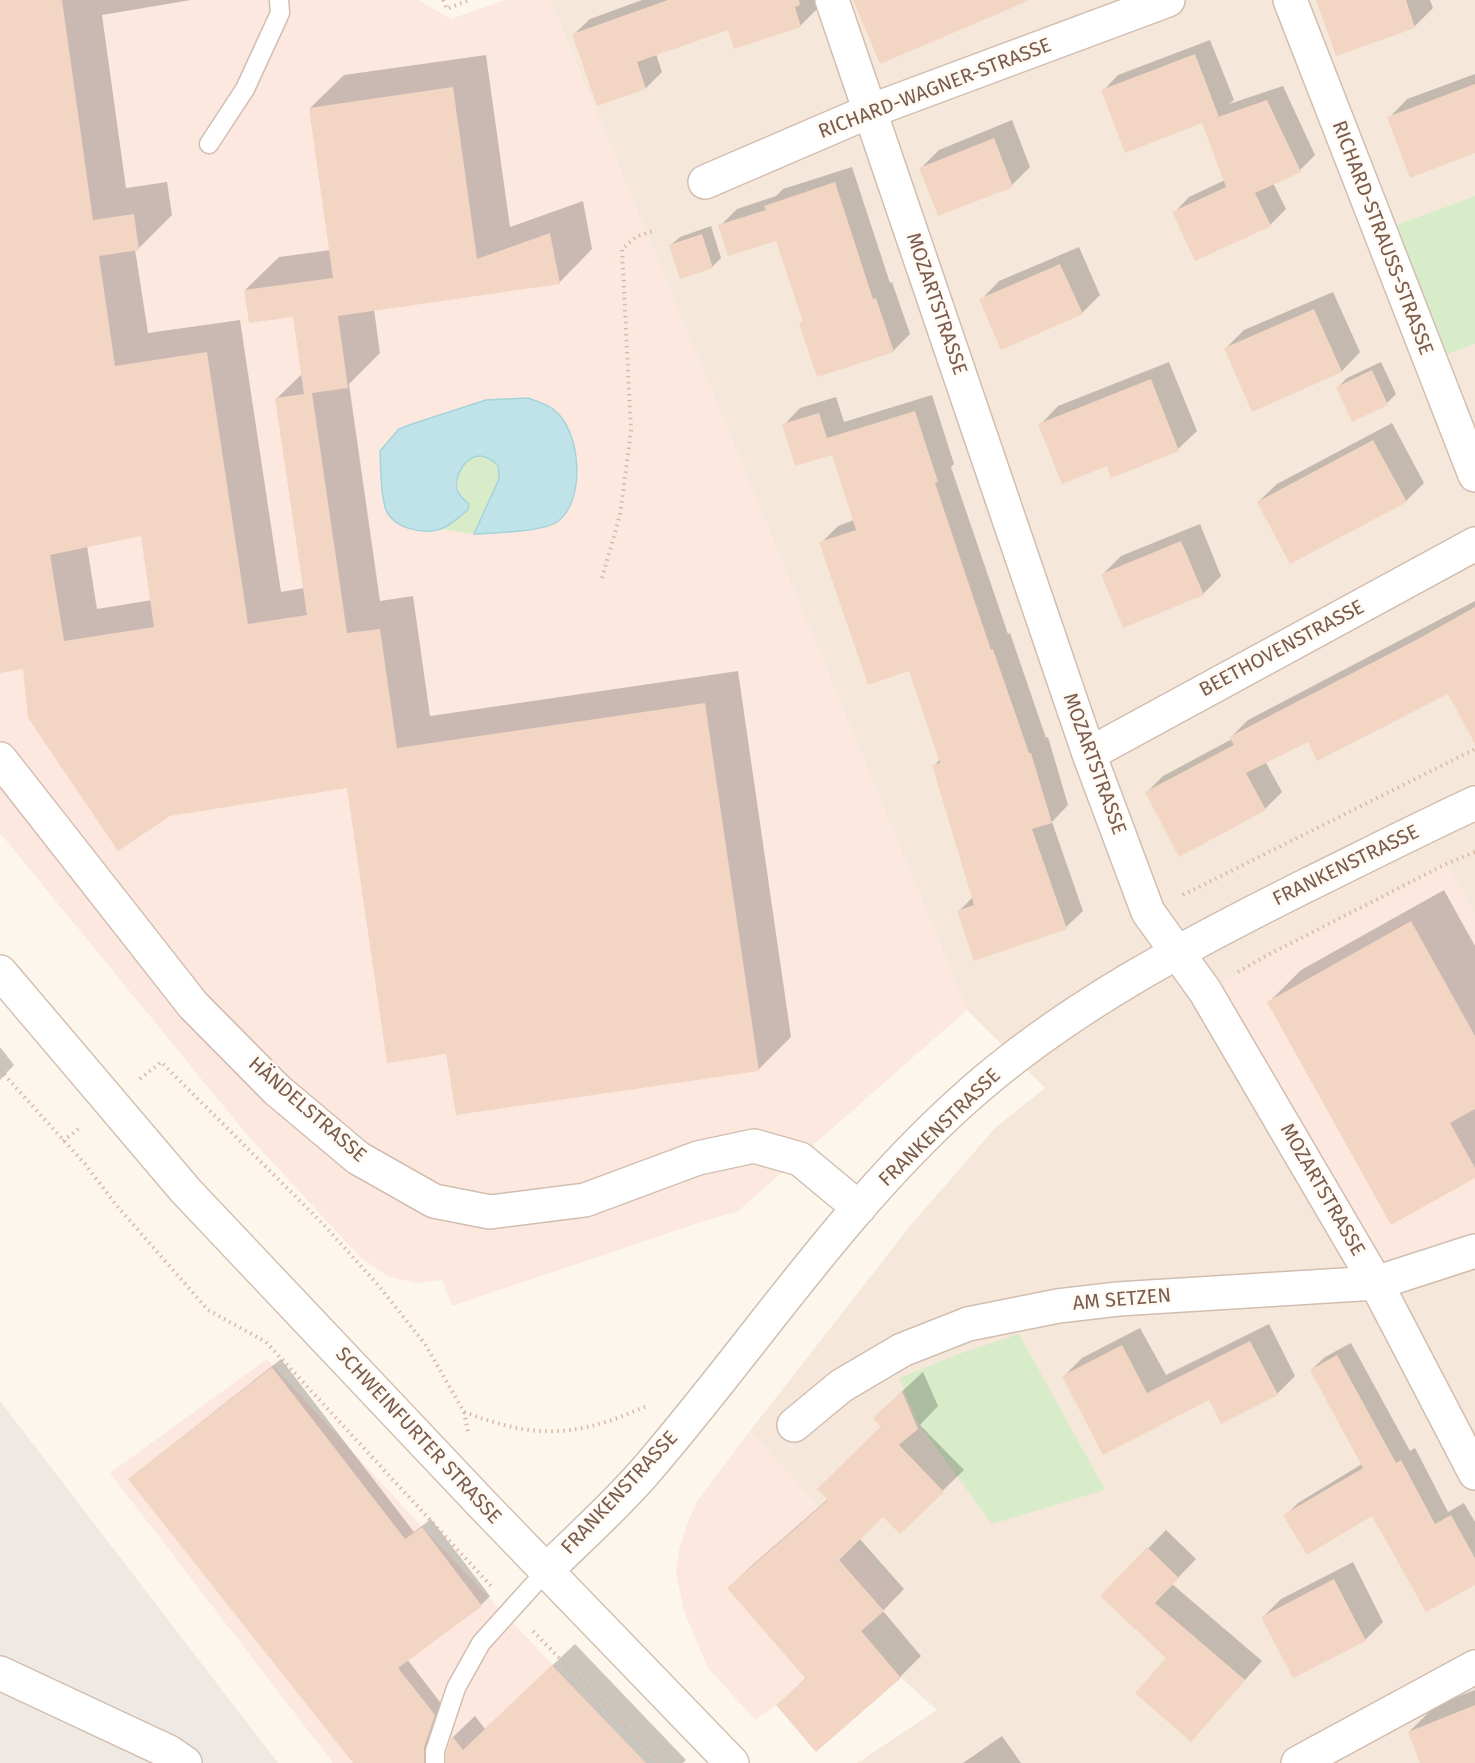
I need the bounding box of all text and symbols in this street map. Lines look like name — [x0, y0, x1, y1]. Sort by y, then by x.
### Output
street label: RICHARD-WAGNER-STRASSE — [815, 33, 1055, 145]
street label: RICHARD-STRAUSS-STRASSE — [1326, 117, 1438, 359]
street label: MOZARTSTRASSE — [900, 230, 972, 378]
street label: BEETHOVENSTRASSE — [1195, 595, 1369, 703]
street label: MOZARTSTRASSE — [1057, 690, 1131, 838]
street label: FRANKENSTRASSE — [1269, 820, 1423, 912]
street label: HÄNDELSTRASSE — [243, 1052, 371, 1168]
street label: FRANKENSTRASSE — [874, 1064, 1006, 1192]
street label: MOZARTSTRASSE — [1274, 1120, 1370, 1260]
street label: AM SETZEN — [1072, 1284, 1172, 1316]
street label: SCHWEINFURTER STRASSE — [330, 1343, 506, 1529]
street label: FRANKENSTRASSE — [557, 1426, 683, 1560]

